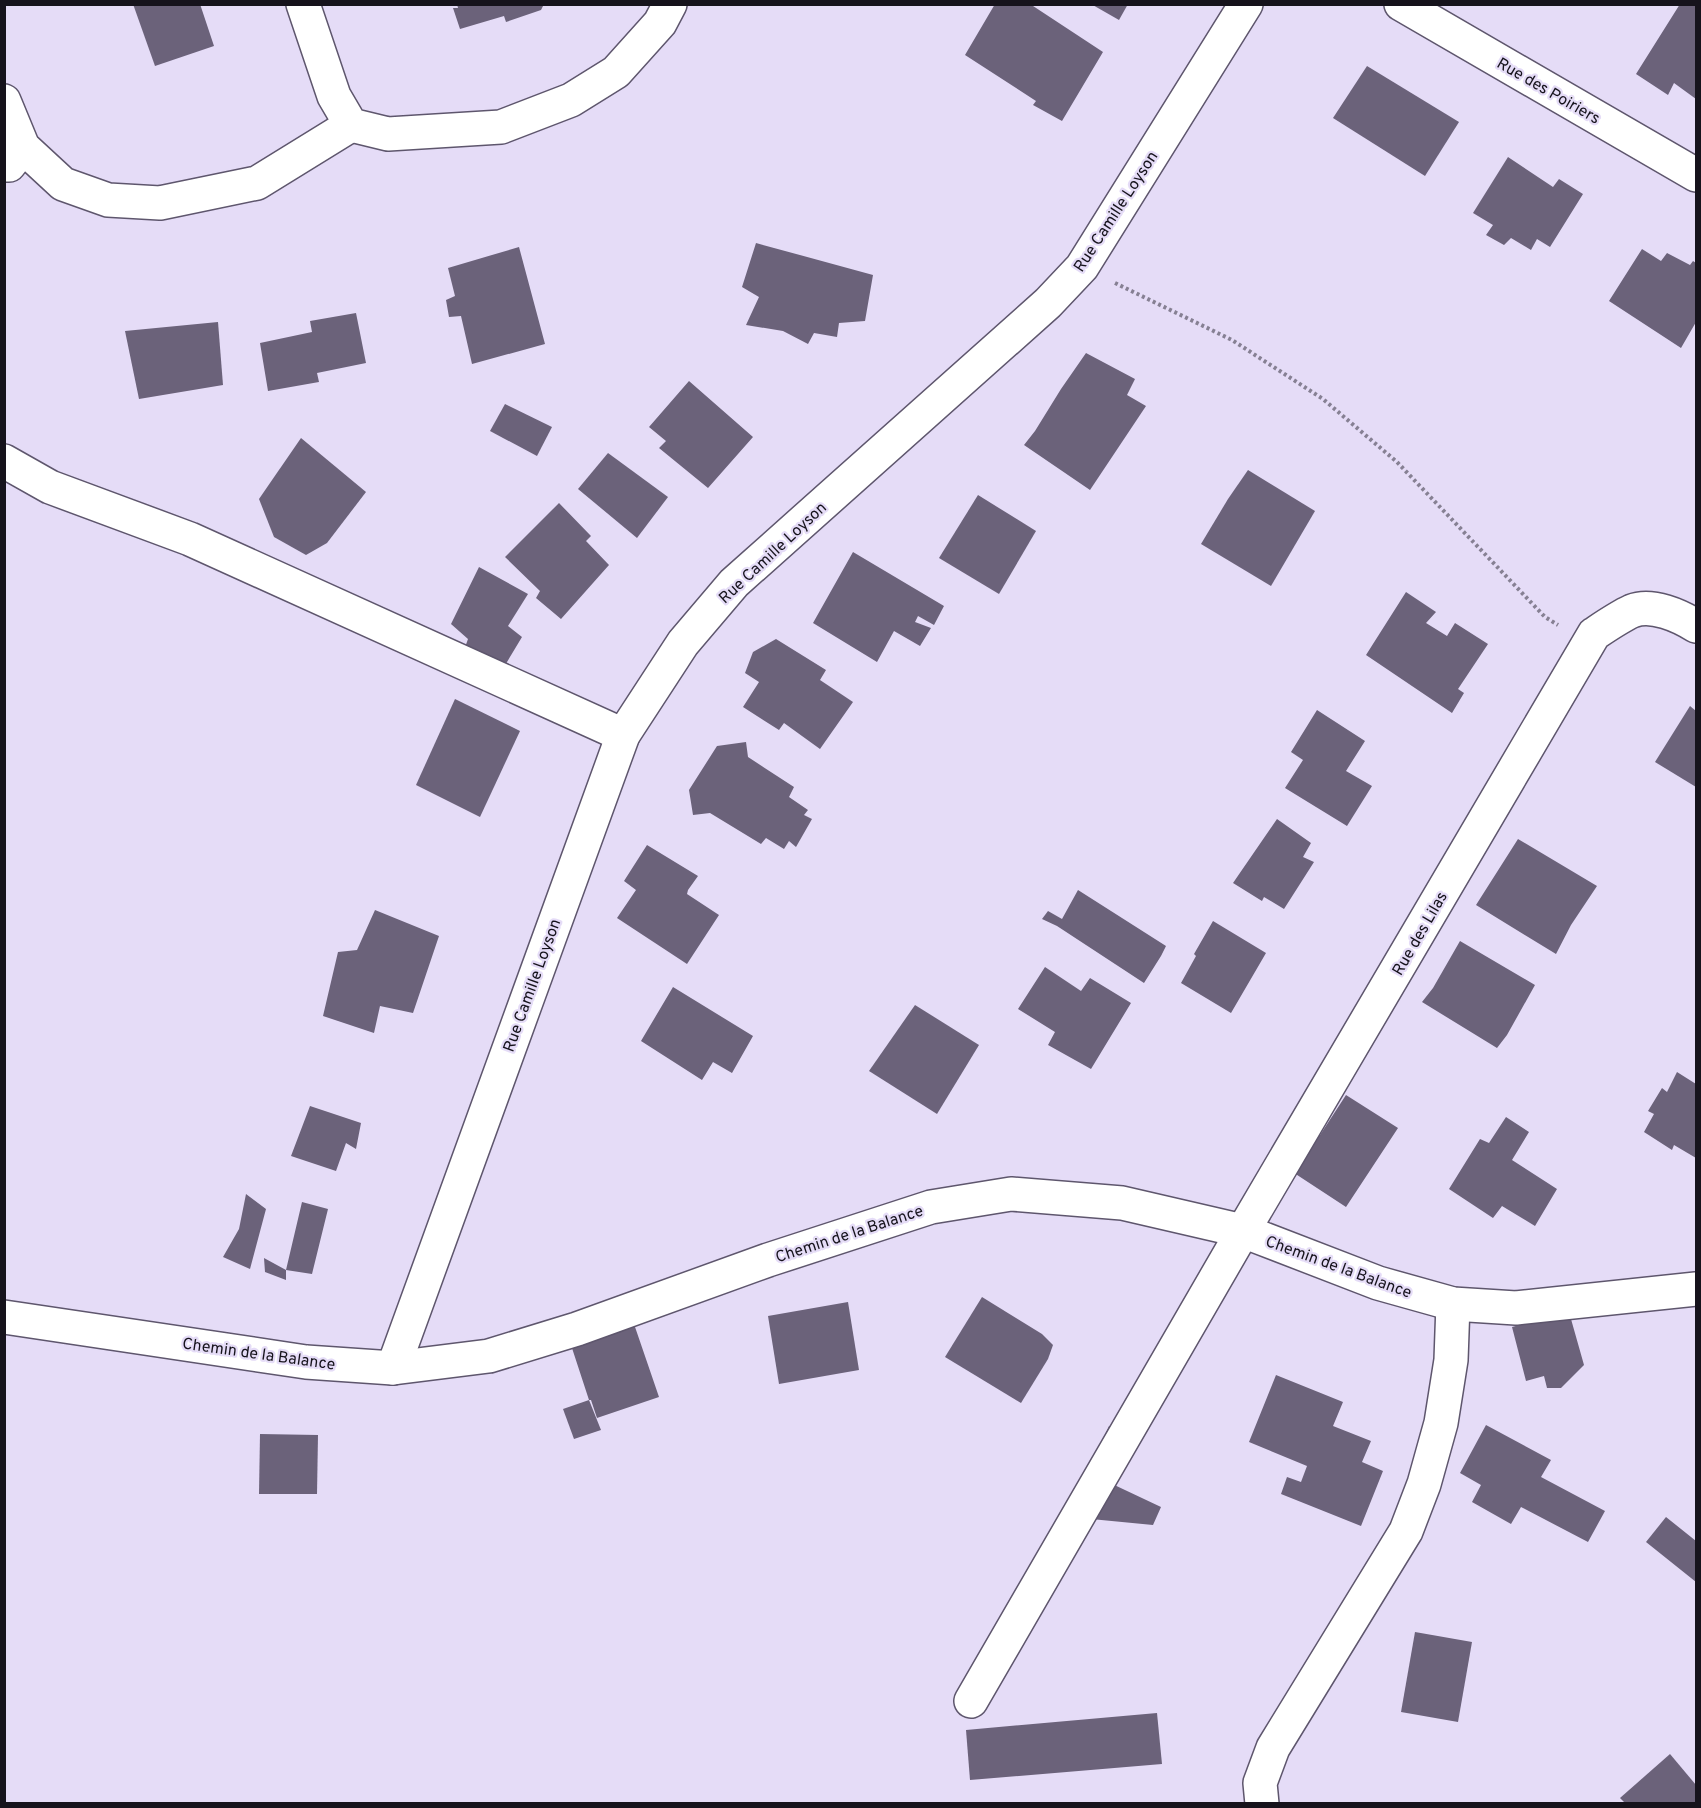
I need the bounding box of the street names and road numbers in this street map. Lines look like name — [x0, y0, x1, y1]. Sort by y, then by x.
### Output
street label: Rue des Poiriers — [1493, 54, 1603, 129]
street label: Rue Camille Loyson — [1070, 148, 1163, 276]
street label: Rue Camille Loyson — [715, 498, 831, 609]
street label: Rue des Lilas — [1389, 888, 1453, 980]
street label: Rue Camille Loyson — [500, 916, 566, 1055]
street label: Chemin de la Balance — [773, 1202, 926, 1268]
street label: Chemin de la Balance — [1262, 1232, 1414, 1304]
street label: Chemin de la Balance — [181, 1334, 337, 1376]

